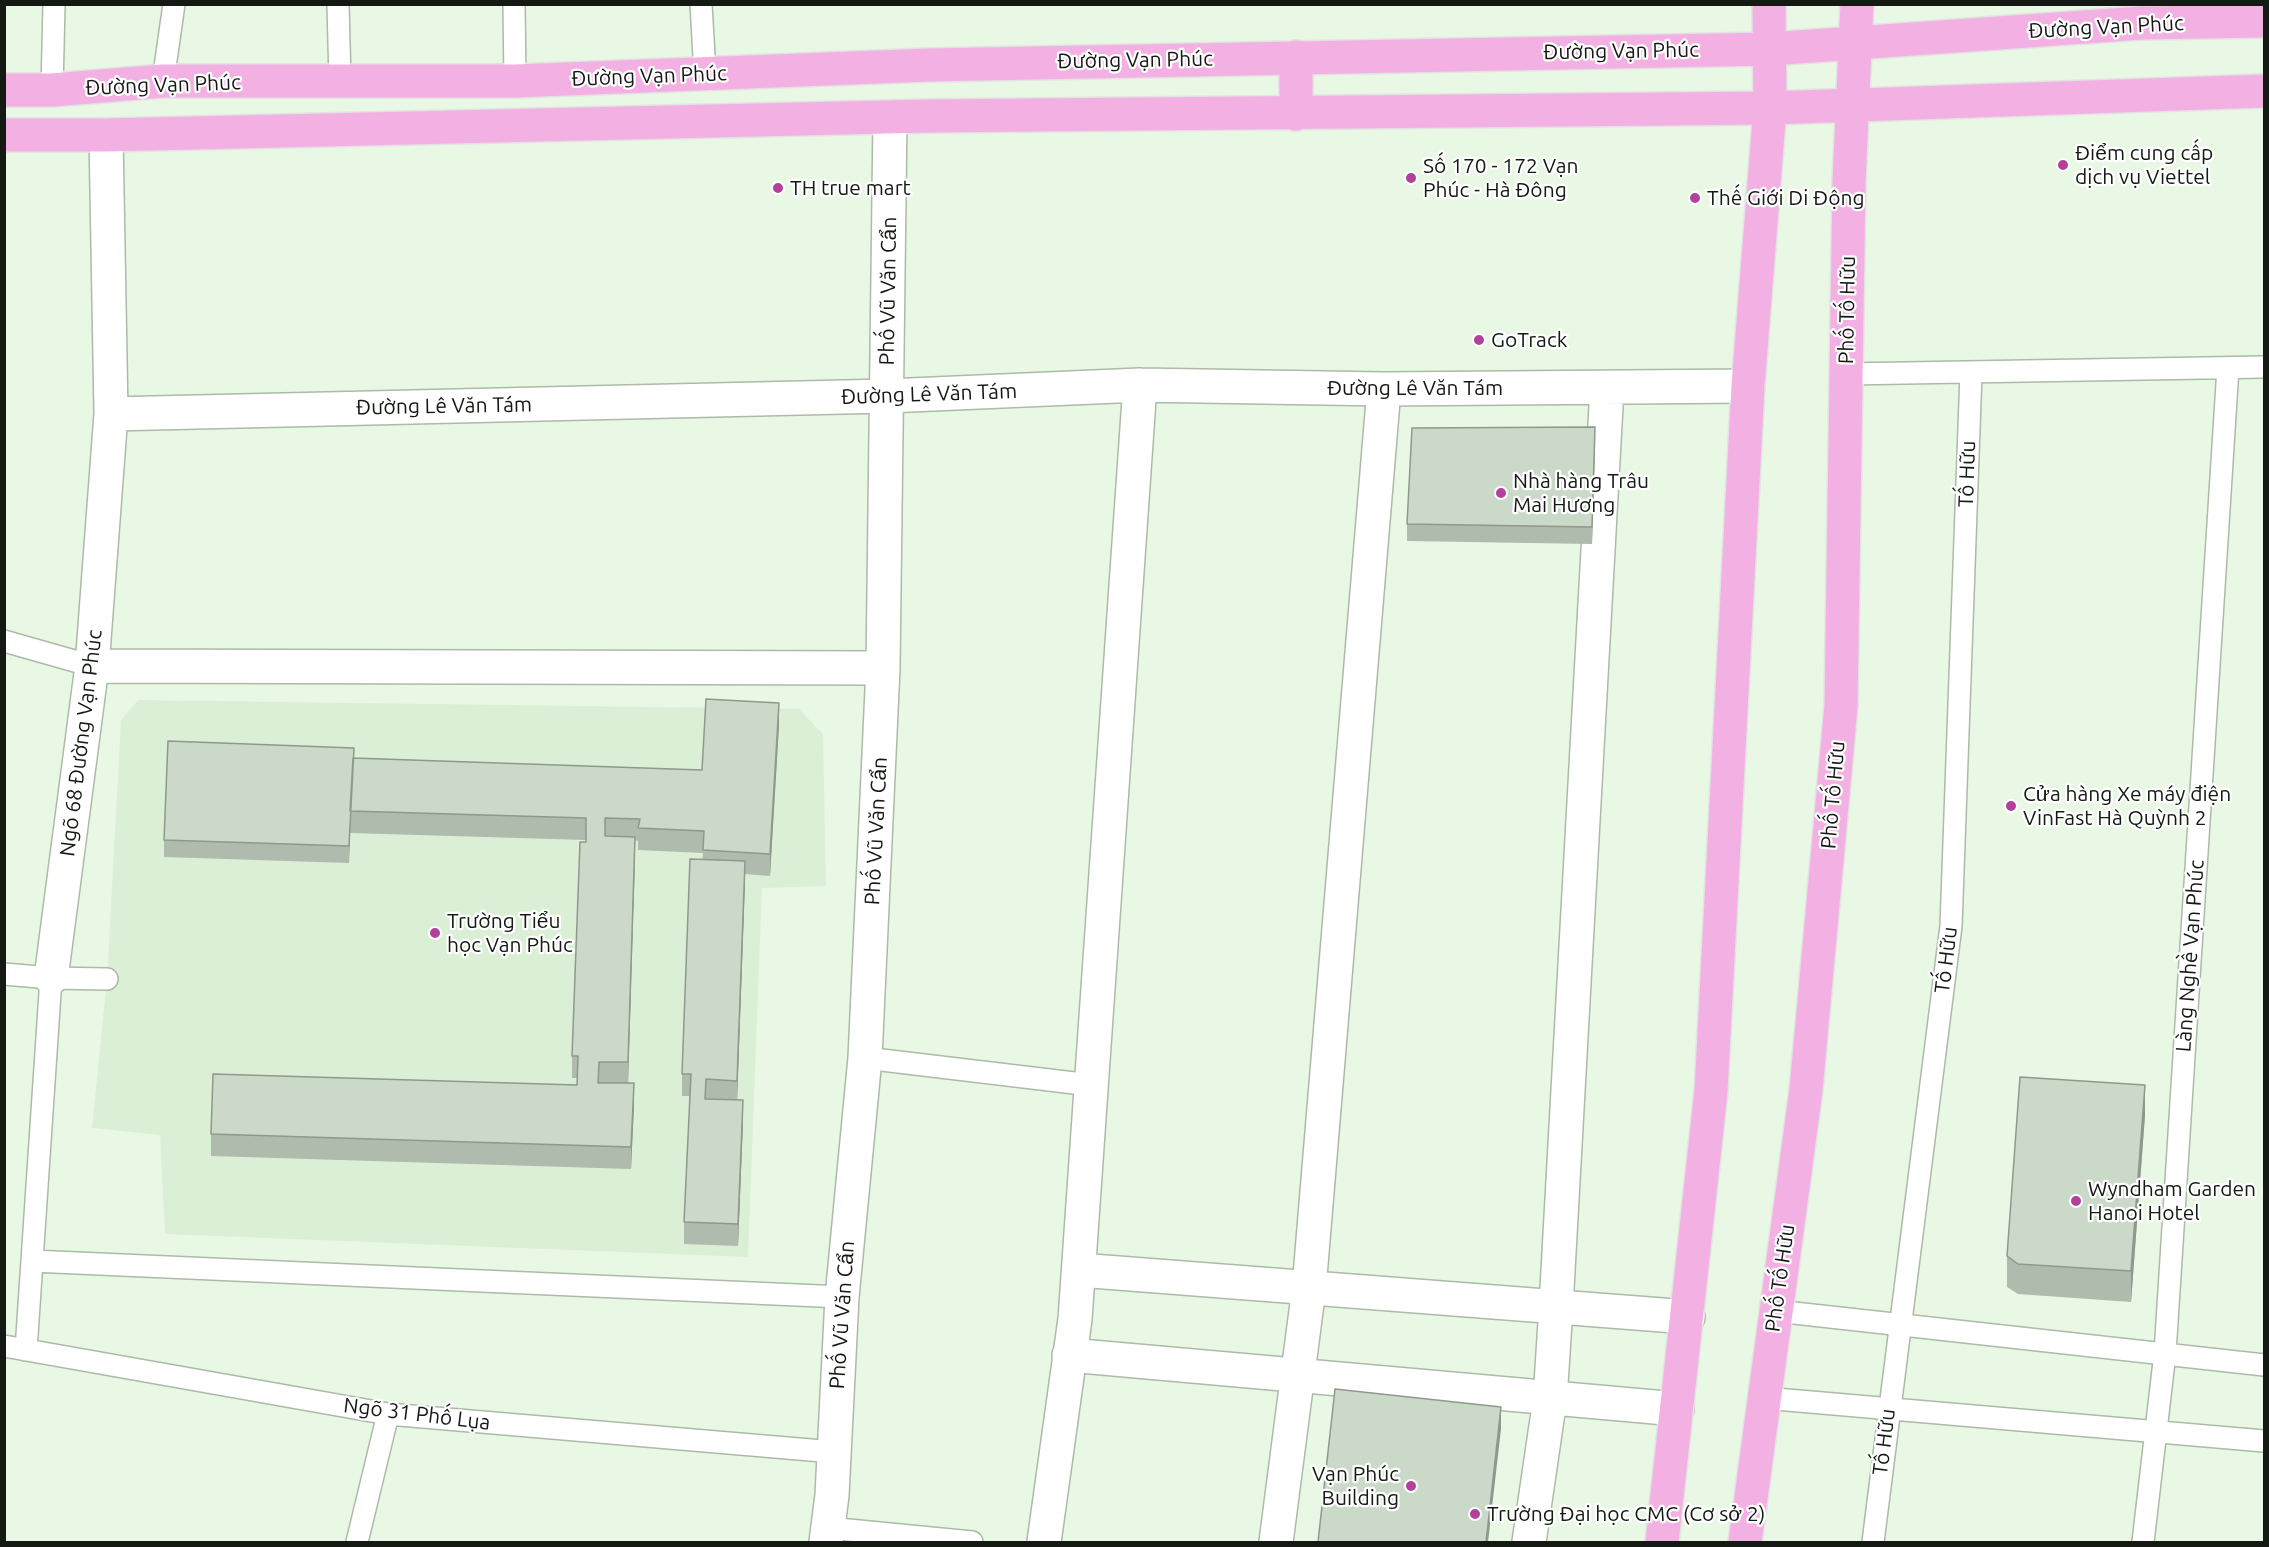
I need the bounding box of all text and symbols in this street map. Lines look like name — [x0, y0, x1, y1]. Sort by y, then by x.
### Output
street label: Đường Vạn Phúc — [2028, 10, 2184, 44]
street label: Đường Vạn Phúc — [1543, 37, 1699, 65]
street label: Đường Vạn Phúc — [1057, 46, 1213, 74]
street label: Đường Vạn Phúc — [571, 61, 727, 91]
street label: Đường Vạn Phúc — [85, 70, 241, 100]
place label: Điểm cung cấp dịch vụ Viettel — [2075, 140, 2213, 190]
place label: Số 170 - 172 Vạn Phúc - Hà Đông — [1423, 153, 1578, 203]
marker: Điểm cung cấp dịch vụ Viettel — [2056, 158, 2070, 172]
marker: Số 170 - 172 Vạn Phúc - Hà Đông — [1404, 171, 1418, 185]
place label: TH true mart — [790, 175, 911, 201]
marker: TH true mart — [771, 181, 785, 195]
place label: Thế Giới Di Động — [1707, 185, 1865, 211]
marker: Thế Giới Di Động — [1688, 191, 1702, 205]
street label: Phố Vũ Văn Cẩn — [874, 216, 902, 366]
street label: Phố Tố Hữu — [1833, 256, 1861, 364]
place label: GoTrack — [1491, 327, 1567, 353]
marker: GoTrack — [1472, 333, 1486, 347]
street label: Đường Lê Văn Tám — [1327, 375, 1503, 401]
street label: Đường Lê Văn Tám — [841, 378, 1017, 410]
street label: Đường Lê Văn Tám — [356, 392, 532, 420]
street label: Tố Hữu — [1953, 440, 1981, 508]
place label: Nhà hàng Trâu Mai Hương — [1513, 468, 1649, 518]
marker: Nhà hàng Trâu Mai Hương — [1494, 486, 1508, 500]
street label: Ngõ 68 Đường Vạn Phúc — [55, 628, 107, 858]
street label: Phố Tố Hữu — [1816, 740, 1850, 850]
street label: Phố Vũ Văn Cẩn — [860, 756, 892, 906]
place label: Cửa hàng Xe máy điện VinFast Hà Quỳnh 2 — [2023, 781, 2231, 831]
marker: Cửa hàng Xe máy điện VinFast Hà Quỳnh 2 — [2004, 799, 2018, 813]
street label: Làng Nghề Vạn Phúc — [2171, 859, 2209, 1053]
place label: Trường Tiểu học Vạn Phúc — [447, 908, 573, 958]
street label: Tố Hữu — [1929, 925, 1963, 995]
marker: Trường Tiểu học Vạn Phúc — [428, 926, 442, 940]
place label: Wyndham Garden Hanoi Hotel — [2088, 1176, 2256, 1226]
marker: Wyndham Garden Hanoi Hotel — [2069, 1194, 2083, 1208]
street label: Phố Tố Hữu — [1760, 1223, 1800, 1333]
street label: Phố Vũ Văn Cẩn — [824, 1240, 860, 1390]
street label: Ngõ 31 Phố Lụa — [342, 1392, 492, 1436]
street label: Tố Hữu — [1867, 1407, 1901, 1477]
place label: Vạn Phúc Building — [1312, 1461, 1399, 1511]
marker: Vạn Phúc Building — [1404, 1479, 1418, 1493]
place label: Trường Đại học CMC (Cơ sở 2) — [1487, 1501, 1765, 1527]
marker: Trường Đại học CMC (Cơ sở 2) — [1468, 1507, 1482, 1521]

